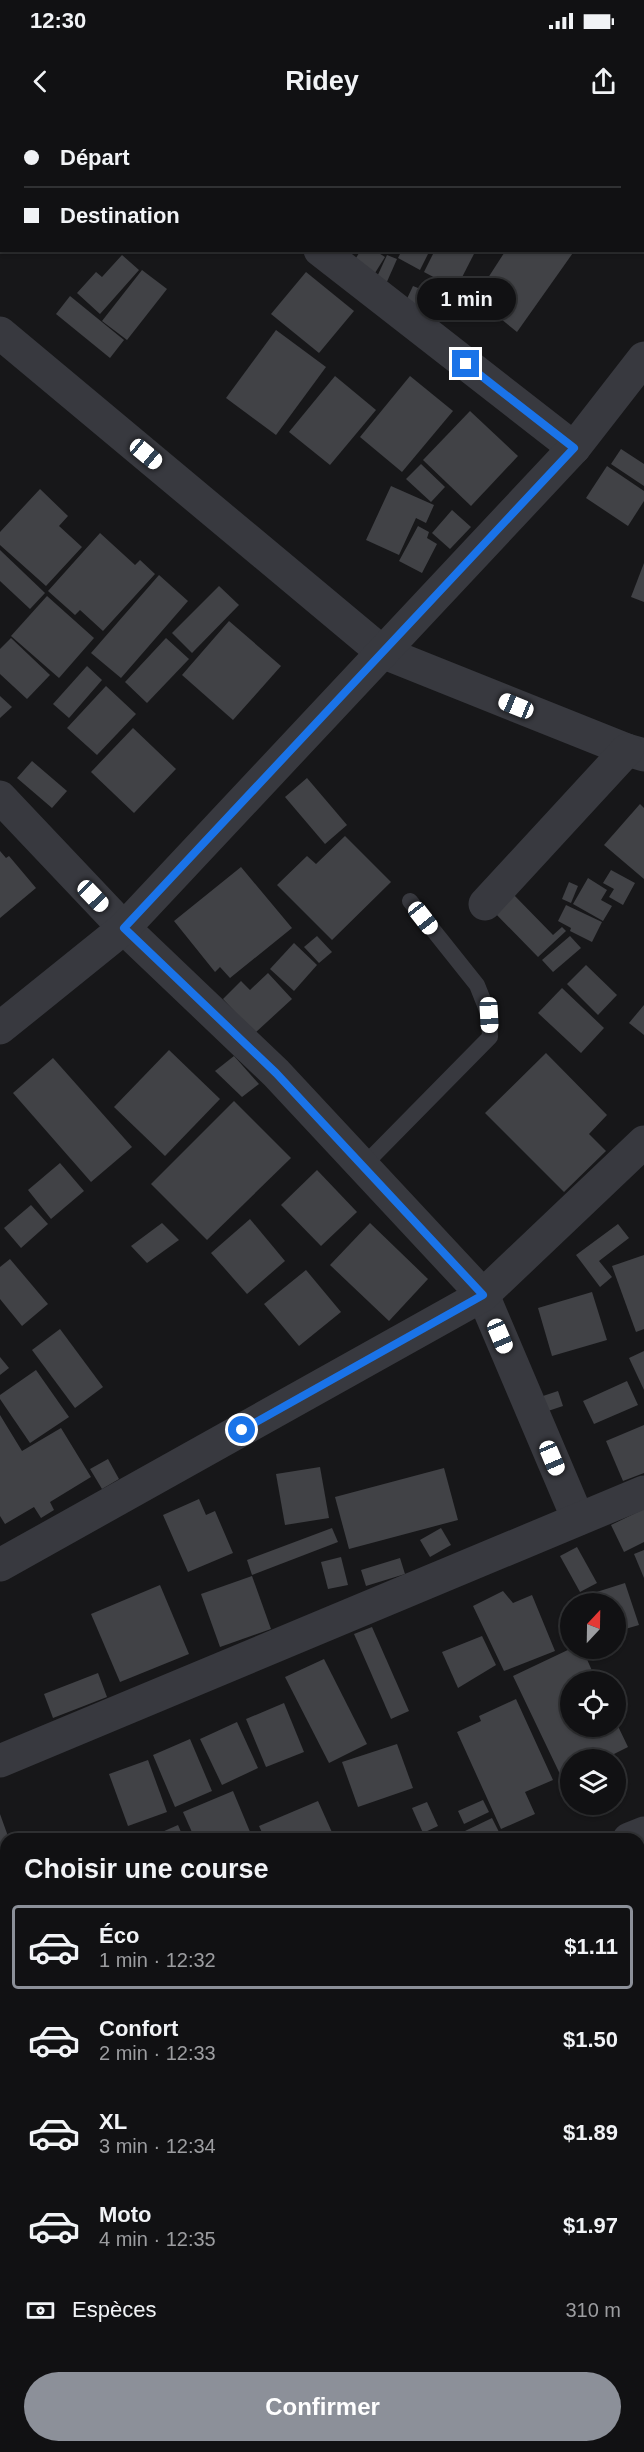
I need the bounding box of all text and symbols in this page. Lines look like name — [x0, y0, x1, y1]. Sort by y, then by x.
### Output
text: 12:30 — [30, 8, 86, 33]
icon: back — [24, 65, 57, 98]
icon: share — [587, 65, 620, 98]
text: Ridey — [285, 66, 359, 96]
text: Départ — [60, 145, 130, 170]
text: Destination — [60, 203, 180, 228]
callout: 1 min — [416, 277, 516, 319]
text: 1 min — [440, 288, 493, 310]
route end — [452, 350, 479, 377]
car — [126, 436, 166, 472]
car — [496, 691, 536, 721]
car — [74, 877, 112, 915]
car — [405, 898, 441, 938]
car — [479, 997, 499, 1033]
car — [485, 1316, 515, 1356]
route start — [228, 1416, 255, 1443]
car — [537, 1438, 567, 1478]
north arrow — [560, 1593, 626, 1659]
map controls — [560, 1593, 626, 1815]
button: locate — [560, 1671, 626, 1737]
button: layers — [560, 1749, 626, 1815]
text: Choisir une course — [24, 1854, 269, 1884]
icon: car — [27, 1920, 81, 1974]
text: Éco — [99, 1923, 139, 1948]
text: $1.11 — [564, 1934, 618, 1959]
text: 1 min · 12:32 — [99, 1949, 216, 1971]
icon: car — [27, 2013, 81, 2067]
text: Confort — [99, 2016, 178, 2041]
text: $1.50 — [563, 2027, 618, 2052]
text: 2 min · 12:33 — [99, 2042, 216, 2064]
icon: car — [27, 2106, 81, 2160]
text: XL — [99, 2109, 127, 2134]
text: $1.89 — [563, 2120, 618, 2145]
text: 3 min · 12:34 — [99, 2135, 216, 2157]
icon: car — [27, 2199, 81, 2253]
text: Moto — [99, 2202, 152, 2227]
text: $1.97 — [563, 2213, 618, 2238]
text: 4 min · 12:35 — [99, 2228, 216, 2250]
icon: cash — [24, 2294, 57, 2327]
text: Espèces — [72, 2297, 156, 2322]
text: 310 m — [565, 2299, 621, 2321]
button: Confirmer — [24, 2372, 621, 2441]

